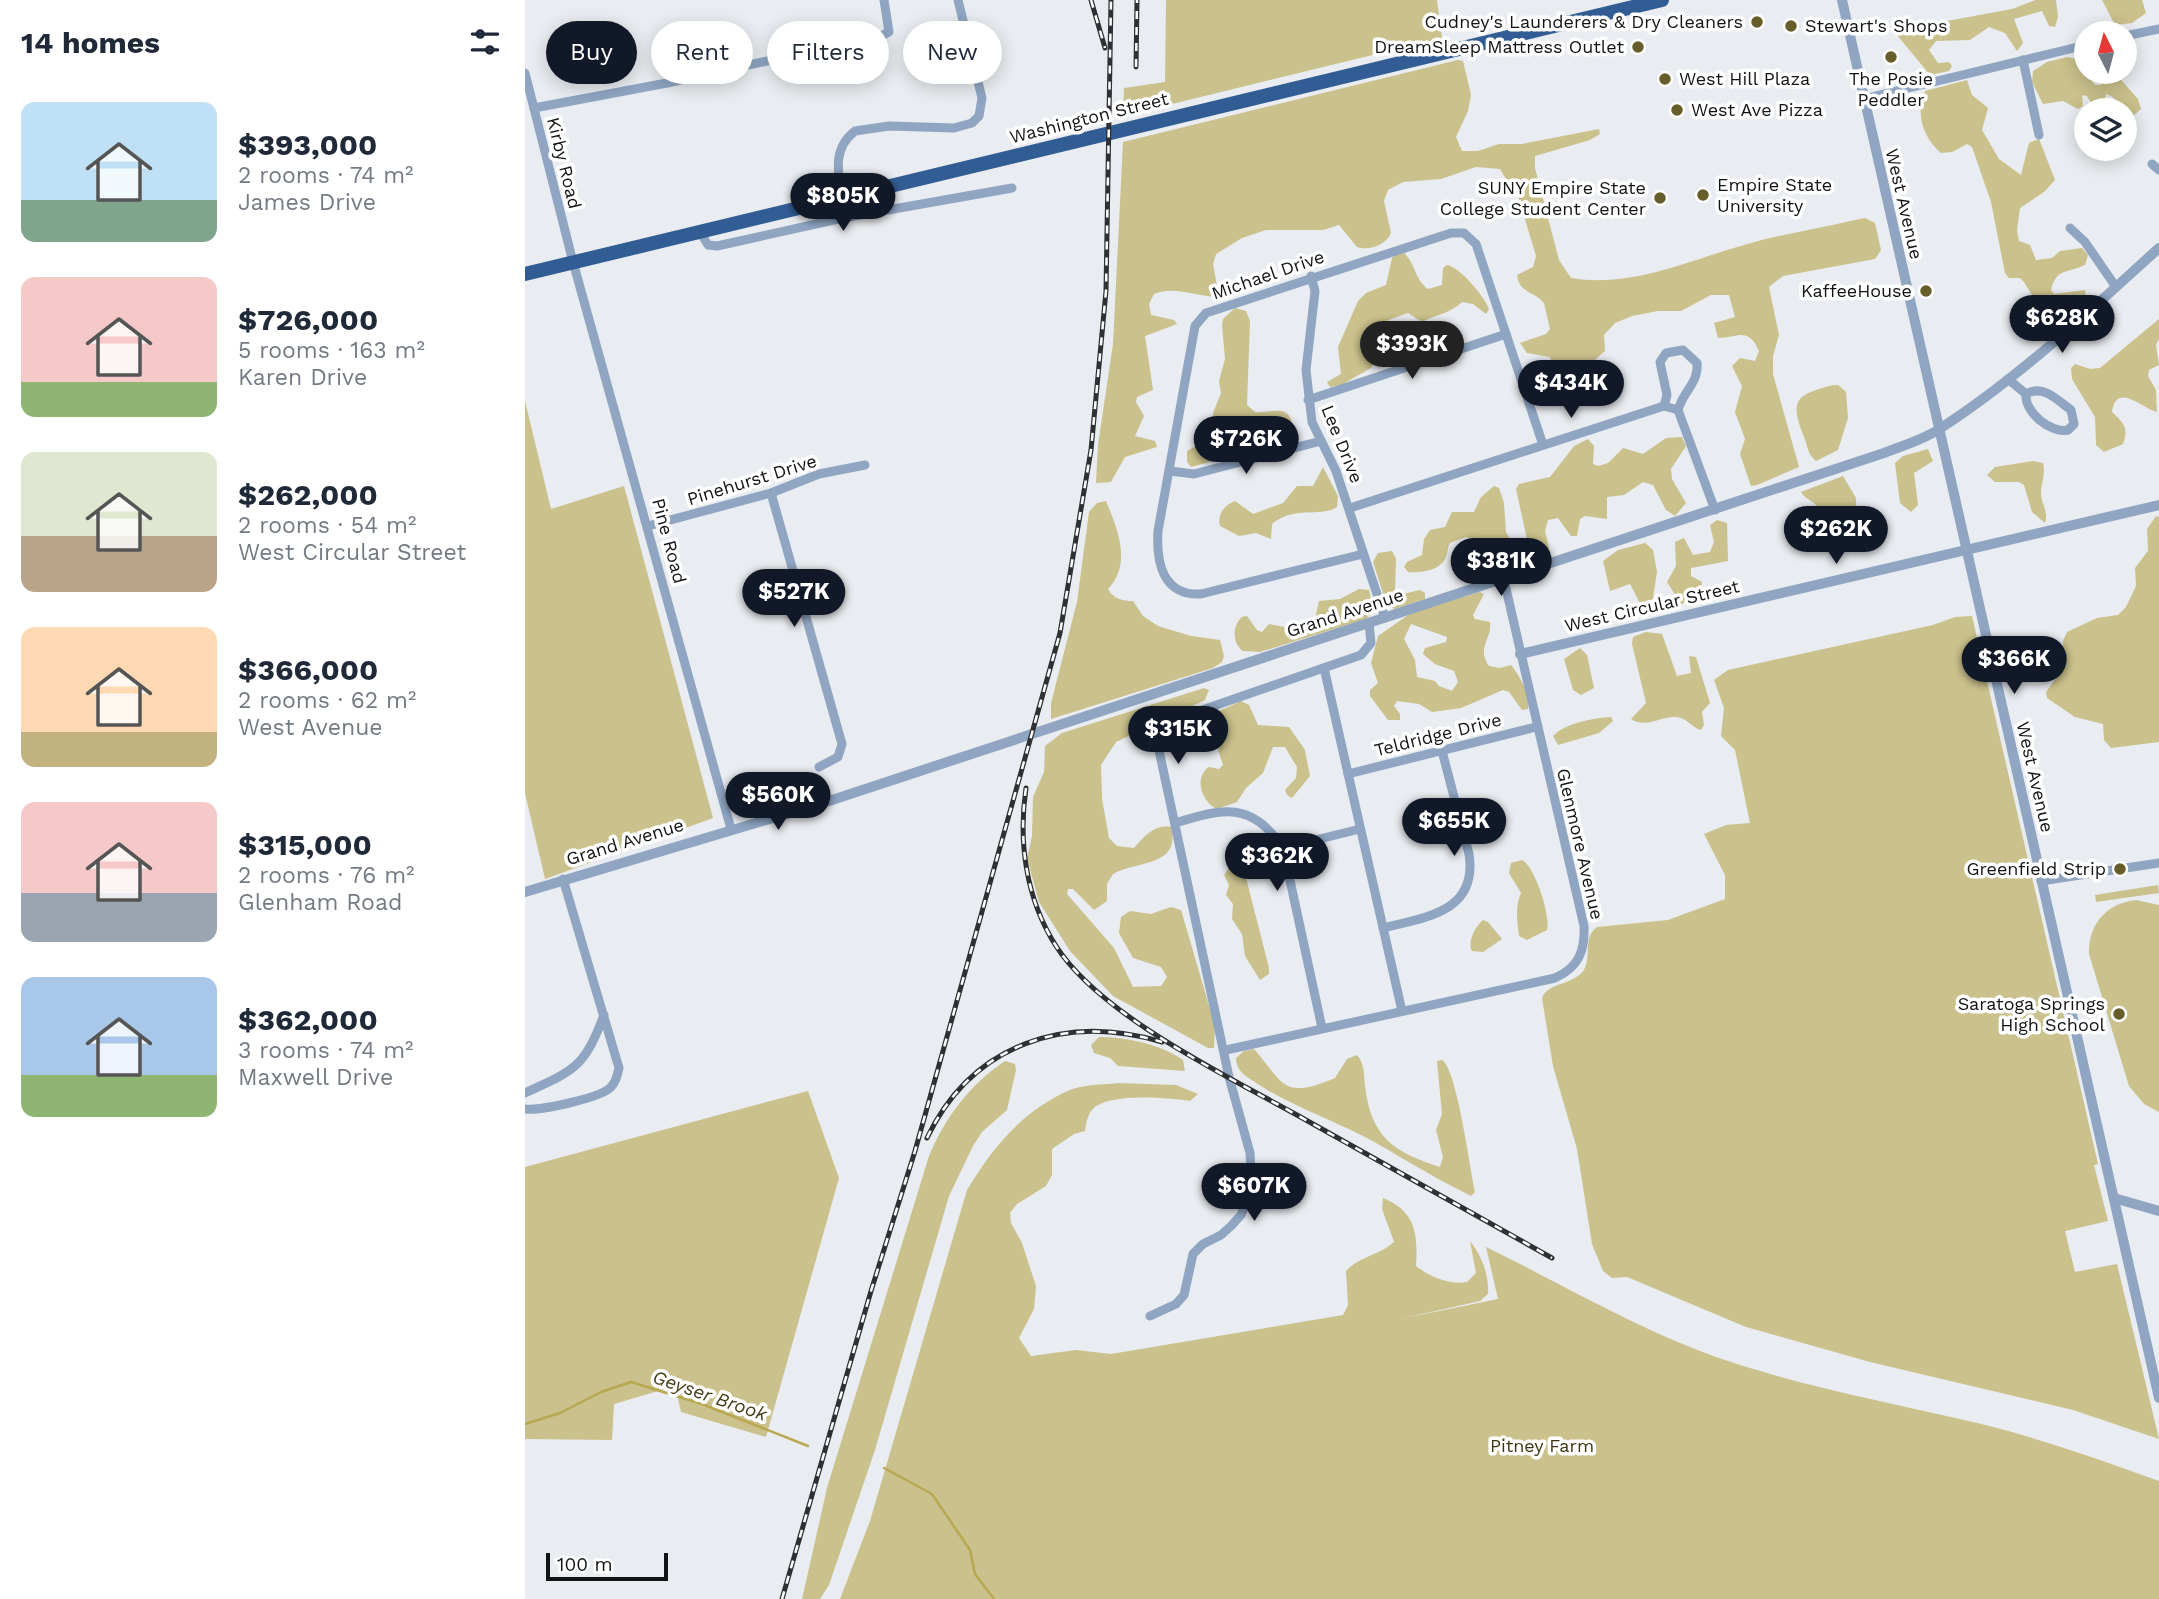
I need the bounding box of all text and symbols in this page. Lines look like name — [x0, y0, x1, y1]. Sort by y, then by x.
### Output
place label: Cudney's Launderers & Dry Cleaners — [1424, 11, 1743, 32]
marker: Cudney's Launderers & Dry Cleaners — [1749, 14, 1765, 30]
place label: Stewart's Shops — [1805, 15, 1948, 36]
marker: Stewart's Shops — [1783, 18, 1799, 34]
chip: Buy — [546, 21, 637, 84]
chip: Rent — [651, 21, 753, 84]
chip: Filters — [767, 21, 889, 84]
chip: New — [903, 21, 1002, 84]
north arrow — [2074, 21, 2137, 84]
map controls — [2074, 21, 2137, 161]
icon: filters — [466, 23, 504, 61]
text: 14 homes — [21, 25, 160, 60]
place label: DreamSleep Mattress Outlet — [1374, 36, 1624, 57]
marker: DreamSleep Mattress Outlet — [1630, 39, 1646, 55]
marker: The Posie Peddler — [1883, 49, 1899, 65]
place label: West Hill Plaza — [1679, 68, 1810, 89]
place label: The Posie Peddler — [1849, 68, 1933, 110]
marker: West Hill Plaza — [1657, 71, 1673, 87]
street label: Washington Street — [1007, 88, 1171, 147]
button: layers — [2074, 98, 2137, 161]
place label: West Ave Pizza — [1691, 99, 1823, 120]
marker: West Ave Pizza — [1669, 102, 1685, 118]
street label: Kirby Road — [543, 115, 586, 211]
text: $393,000 — [238, 127, 377, 162]
icon: home — [77, 130, 161, 214]
street label: West Avenue — [1882, 146, 1927, 261]
text: 2 rooms · 74 m² — [238, 162, 413, 189]
pin: $805K — [794, 174, 892, 233]
place label: Empire State University — [1717, 174, 1832, 216]
place label: SUNY Empire State College Student Center — [1440, 177, 1646, 219]
text: $805K — [806, 182, 880, 209]
marker: Empire State University — [1695, 187, 1711, 203]
text: James Drive — [238, 189, 376, 216]
marker: SUNY Empire State College Student Center — [1652, 190, 1668, 206]
street label: Michael Drive — [1209, 245, 1327, 304]
place label: KaffeeHouse — [1801, 280, 1912, 301]
marker: KaffeeHouse — [1918, 283, 1934, 299]
pin: $628K — [2013, 296, 2111, 355]
text: $726,000 — [238, 302, 378, 337]
text: $628K — [2026, 304, 2098, 331]
icon: home — [77, 305, 161, 389]
pin: $393K — [1363, 322, 1461, 381]
text: $393K — [1376, 330, 1448, 357]
text: 5 rooms · 163 m² — [238, 337, 425, 364]
pin: $434K — [1522, 360, 1620, 420]
text: Karen Drive — [238, 364, 367, 391]
text: $434K — [1534, 369, 1608, 396]
street label: Lee Drive — [1317, 402, 1368, 486]
pin: $726K — [1197, 416, 1295, 476]
text: $726K — [1210, 425, 1282, 452]
street label: Pinehurst Drive — [684, 450, 819, 509]
text: $262,000 — [238, 477, 378, 512]
icon: home — [77, 480, 161, 564]
street label: Pine Road — [648, 496, 691, 586]
pin: $262K — [1787, 506, 1885, 566]
text: 2 rooms · 54 m² — [238, 512, 416, 539]
text: $262K — [1800, 515, 1872, 542]
pin: $381K — [1452, 538, 1550, 598]
text: West Circular Street — [238, 539, 466, 566]
text: $381K — [1467, 547, 1535, 574]
pin: $527K — [745, 570, 843, 629]
street label: West Circular Street — [1563, 575, 1742, 636]
text: $527K — [758, 578, 830, 605]
street label: Grand Avenue — [1284, 584, 1406, 641]
pin: $366K — [1965, 636, 2063, 696]
text: $366K — [1978, 645, 2050, 672]
text: $366,000 — [238, 652, 378, 687]
icon: home — [77, 655, 161, 739]
text: 2 rooms · 62 m² — [238, 687, 416, 714]
pin: $315K — [1129, 706, 1227, 766]
street label: Teldridge Drive — [1372, 709, 1504, 760]
text: West Avenue — [238, 714, 383, 741]
text: $315K — [1144, 715, 1212, 742]
street label: West Avenue — [2013, 719, 2058, 834]
street label: Glenmore Avenue — [1553, 766, 1608, 922]
pin: $560K — [729, 772, 827, 832]
text: $560K — [741, 781, 815, 808]
pin: $655K — [1405, 798, 1503, 858]
text: $655K — [1418, 807, 1490, 834]
street label: Grand Avenue — [564, 814, 686, 869]
text: $315,000 — [238, 827, 372, 862]
icon: home — [77, 830, 161, 914]
pin: $362K — [1228, 834, 1326, 893]
text: $362K — [1241, 842, 1313, 869]
place label: Greenfield Strip — [1966, 858, 2106, 879]
marker: Greenfield Strip — [2112, 861, 2128, 877]
text: 2 rooms · 76 m² — [238, 862, 414, 889]
text: Glenham Road — [238, 889, 402, 916]
place label: Saratoga Springs High School — [1958, 993, 2105, 1035]
text: $362,000 — [238, 1002, 378, 1037]
icon: home — [77, 1005, 161, 1089]
marker: Saratoga Springs High School — [2111, 1006, 2127, 1022]
text: 3 rooms · 74 m² — [238, 1037, 413, 1064]
text: Maxwell Drive — [238, 1064, 393, 1091]
pin: $607K — [1205, 1164, 1303, 1223]
text: $607K — [1217, 1172, 1291, 1199]
water label: Geyser Brook — [650, 1365, 771, 1426]
park label: Pitney Farm — [1490, 1435, 1594, 1456]
scale bar — [546, 1550, 669, 1582]
text: 100 m — [557, 1553, 613, 1576]

